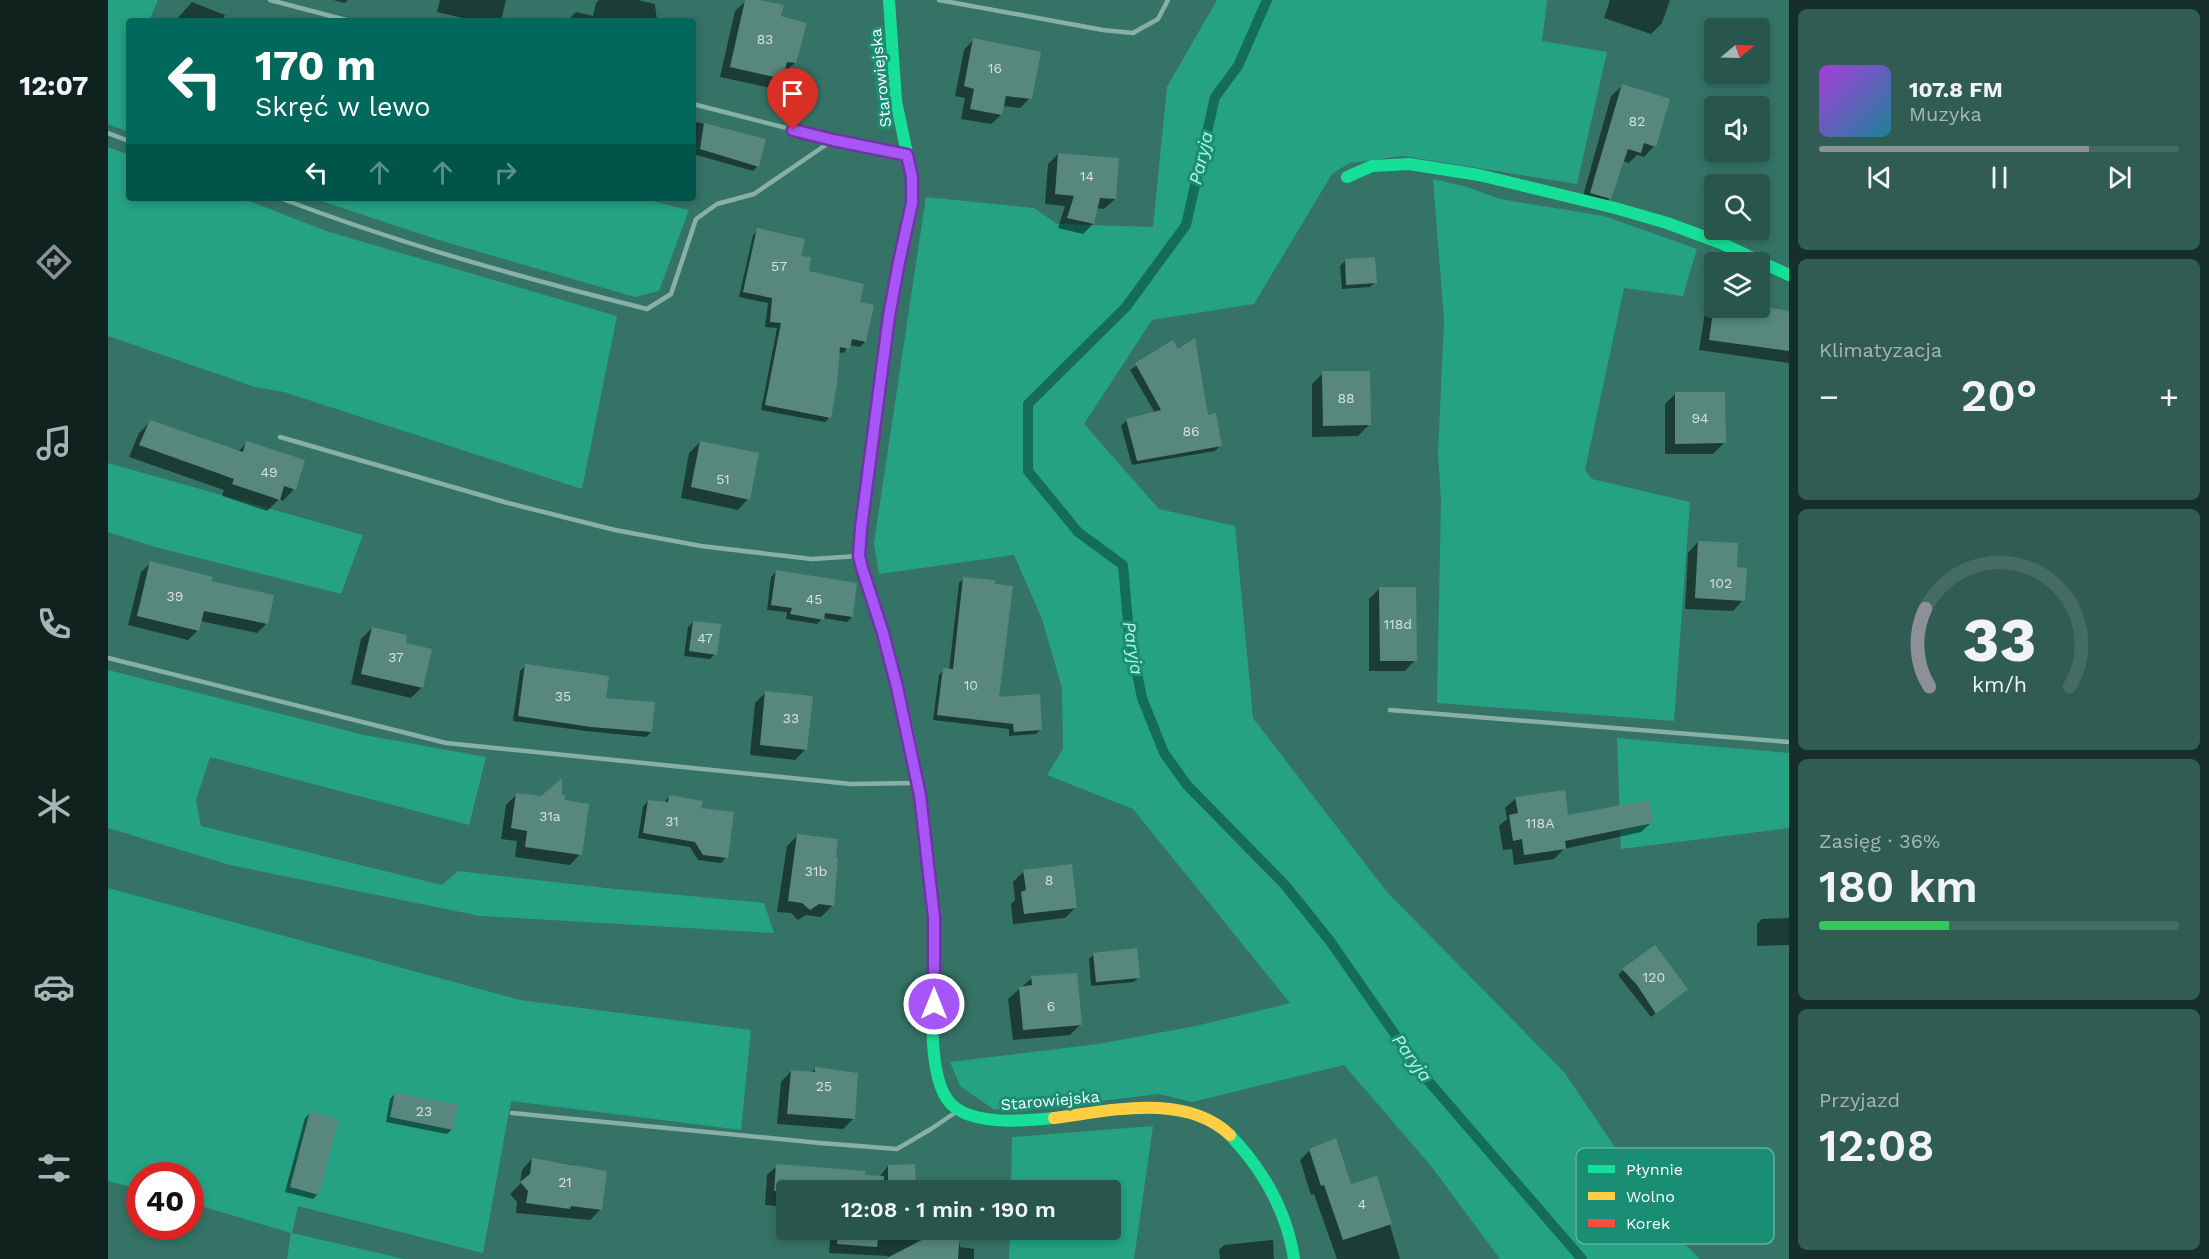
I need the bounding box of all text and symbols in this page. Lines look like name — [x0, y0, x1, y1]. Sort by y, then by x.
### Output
north arrow — [1704, 18, 1770, 84]
map controls — [1704, 18, 1770, 318]
street label: Starowiejska — [866, 28, 895, 128]
house number: 83 — [757, 31, 773, 47]
text: 170 m — [255, 41, 376, 90]
icon: left — [156, 42, 234, 120]
house number: 16 — [988, 60, 1002, 76]
pin — [767, 68, 818, 130]
text: 12:07 — [20, 70, 89, 102]
icon: arrive — [776, 77, 809, 110]
text: 107.8 FM — [1909, 77, 2003, 102]
text: Skręć w lewo — [255, 91, 431, 123]
button: sound — [1704, 96, 1770, 162]
text: Muzyka — [1909, 102, 1982, 126]
house number: 82 — [1629, 113, 1645, 129]
water label: Paryja — [1184, 129, 1217, 186]
icon: left — [300, 156, 333, 189]
icon: ahead — [363, 156, 396, 189]
icon: ahead — [426, 156, 459, 189]
icon: right — [489, 156, 522, 189]
icon: previous — [1863, 161, 1896, 194]
icon: pause — [1983, 161, 2016, 194]
icon: next — [2103, 161, 2136, 194]
house number: 14 — [1080, 168, 1094, 184]
button: search — [1704, 174, 1770, 240]
icon: directions — [33, 241, 75, 283]
button: layers — [1704, 252, 1770, 318]
house number: 57 — [771, 258, 787, 274]
text: Klimatyzacja — [1819, 338, 1942, 362]
text: 20° — [1961, 369, 2037, 422]
text: − — [1819, 377, 1839, 416]
text: + — [2159, 377, 2179, 416]
house number: 88 — [1337, 390, 1355, 406]
house number: 94 — [1691, 410, 1709, 426]
icon: music — [33, 422, 75, 464]
house number: 86 — [1182, 423, 1200, 439]
house number: 49 — [260, 464, 278, 480]
house number: 51 — [716, 471, 730, 487]
house number: 102 — [1710, 575, 1732, 591]
house number: 39 — [167, 588, 183, 604]
house number: 45 — [806, 591, 822, 607]
icon: phone — [33, 603, 75, 645]
text: 33 — [1962, 603, 2036, 676]
house number: 118d — [1384, 616, 1412, 632]
water label: Paryja — [1119, 620, 1148, 676]
house number: 47 — [697, 630, 713, 646]
house number: 37 — [388, 649, 404, 665]
text: km/h — [1971, 672, 2027, 697]
house number: 10 — [964, 677, 978, 693]
house number: 35 — [555, 688, 571, 704]
house number: 33 — [783, 710, 799, 726]
icon: climate — [33, 785, 75, 827]
house number: 31a — [539, 808, 561, 824]
house number: 31 — [665, 813, 679, 829]
house number: 118A — [1526, 815, 1554, 831]
text: Zasięg · 36% — [1819, 829, 1940, 853]
text: 180 km — [1819, 860, 1978, 913]
house number: 31b — [805, 863, 827, 879]
house number: 8 — [1045, 872, 1053, 888]
icon: car — [33, 966, 75, 1008]
house number: 120 — [1643, 969, 1665, 985]
position arrow — [902, 972, 966, 1036]
house number: 6 — [1047, 998, 1055, 1014]
water label: Paryja — [1388, 1030, 1437, 1086]
house number: 25 — [816, 1078, 832, 1094]
street label: Starowiejska — [1000, 1087, 1100, 1114]
text: Przyjazd — [1819, 1088, 1900, 1112]
house number: 23 — [416, 1103, 432, 1119]
text: 12:08 — [1819, 1119, 1934, 1172]
icon: filters — [33, 1147, 75, 1189]
legend — [1576, 1148, 1774, 1244]
text: Płynnie — [1626, 1160, 1683, 1179]
speed limit sign: 40 — [126, 1162, 204, 1240]
house number: 21 — [558, 1174, 572, 1190]
text: Wolno — [1626, 1187, 1675, 1206]
house number: 4 — [1358, 1196, 1366, 1212]
text: 12:08 · 1 min · 190 m — [841, 1197, 1056, 1222]
text: Korek — [1626, 1214, 1670, 1233]

